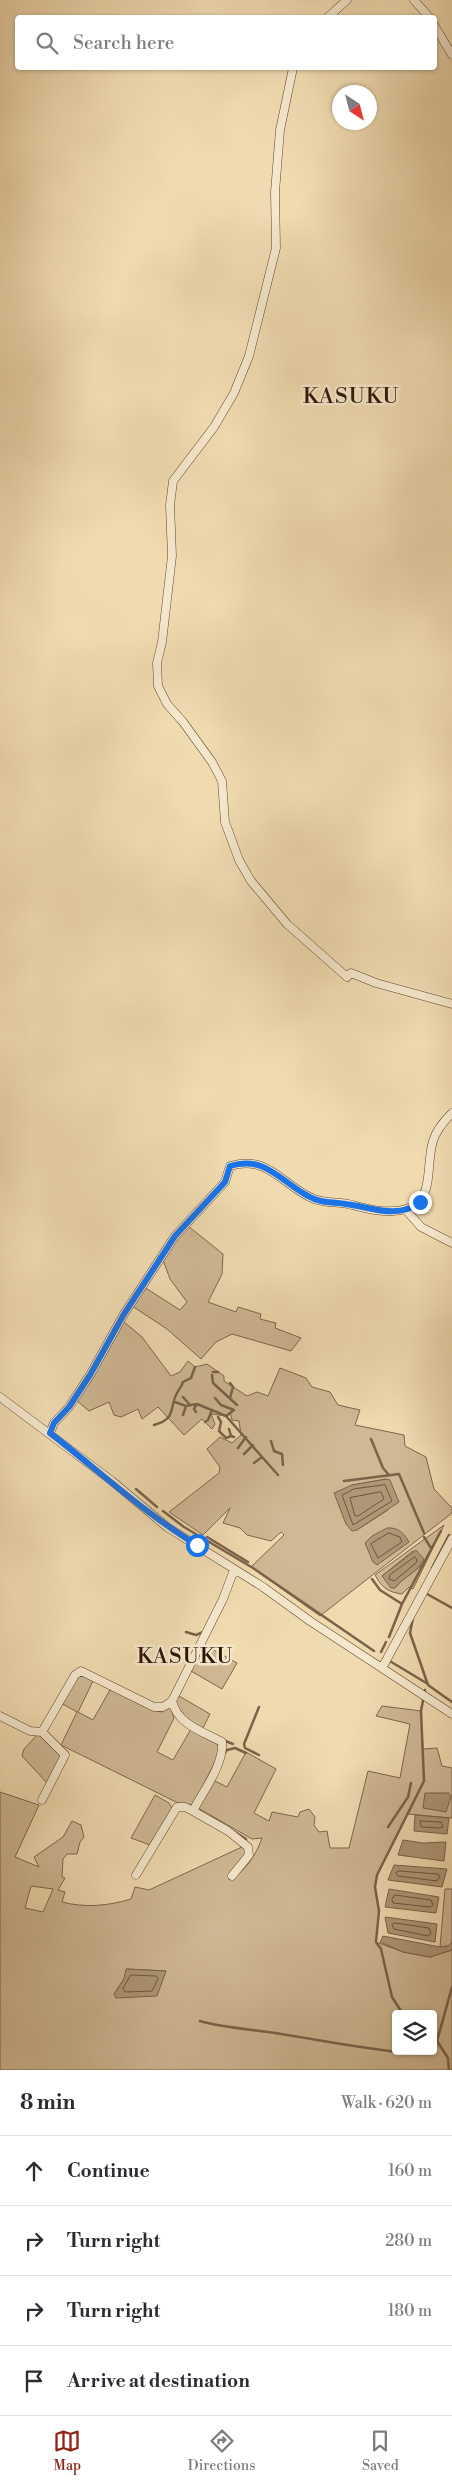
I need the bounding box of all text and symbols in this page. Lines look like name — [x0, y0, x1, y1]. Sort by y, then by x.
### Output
search box — [15, 15, 437, 70]
icon: search — [33, 29, 61, 57]
text: Search here — [73, 31, 174, 55]
north arrow — [332, 85, 377, 130]
district label: KASUKU — [303, 383, 399, 410]
route end — [409, 1191, 432, 1214]
route start — [186, 1534, 209, 1557]
district label: KASUKU — [137, 1643, 233, 1670]
map controls — [392, 2010, 437, 2055]
button: layers — [392, 2010, 437, 2055]
text: 8 min — [20, 2090, 75, 2116]
text: Walk · 620 m — [341, 2093, 432, 2113]
icon: ahead — [20, 2157, 48, 2185]
text: Continue — [67, 2159, 150, 2183]
text: 160 m — [388, 2161, 432, 2181]
icon: right — [20, 2227, 48, 2255]
text: Turn right — [67, 2229, 160, 2253]
text: 280 m — [385, 2231, 432, 2251]
icon: right — [20, 2297, 48, 2325]
text: Turn right — [67, 2299, 160, 2323]
text: 180 m — [388, 2301, 432, 2321]
icon: arrive — [20, 2367, 48, 2395]
text: Arrive at destination — [67, 2369, 250, 2393]
tab: Map — [53, 2427, 81, 2475]
tab: Directions — [188, 2427, 255, 2475]
tab: Saved — [362, 2427, 399, 2475]

